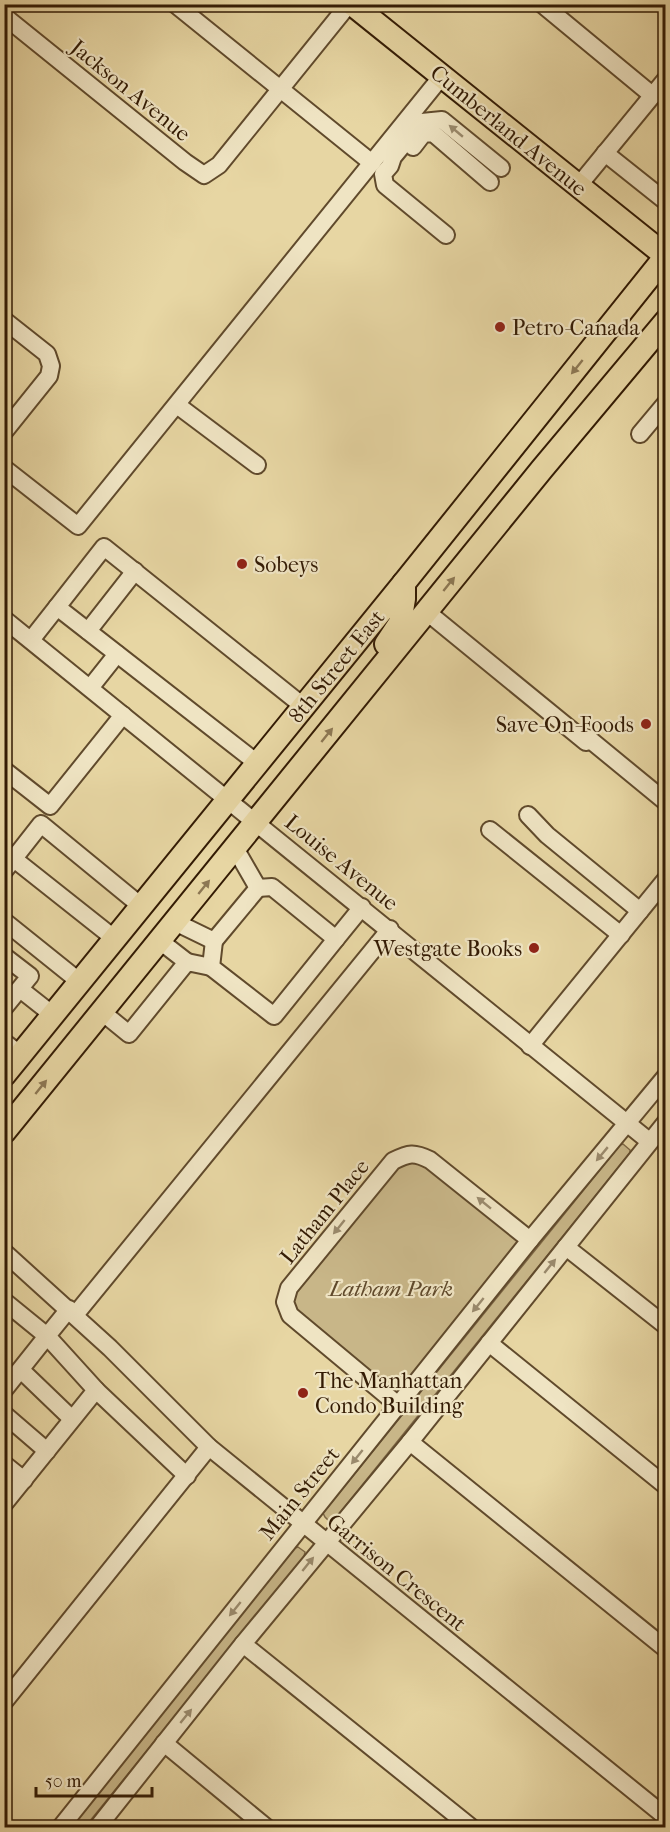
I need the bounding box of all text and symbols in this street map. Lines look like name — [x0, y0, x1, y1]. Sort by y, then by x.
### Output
street label: Jackson Avenue — [64, 33, 196, 147]
street label: Cumberland Avenue — [425, 60, 592, 202]
one-way arrow — [449, 125, 464, 138]
place label: Petro-Canada — [512, 315, 641, 341]
marker: Petro-Canada — [493, 320, 507, 334]
one-way arrow — [571, 360, 583, 375]
place label: Sobeys — [254, 552, 318, 578]
marker: Sobeys — [235, 557, 249, 571]
one-way arrow — [443, 576, 455, 591]
street label: 8th Street East — [283, 605, 390, 729]
place label: Save-On-Foods — [496, 712, 634, 738]
marker: Save-On-Foods — [639, 717, 653, 731]
one-way arrow — [320, 727, 333, 743]
street label: Louise Avenue — [280, 809, 403, 916]
one-way arrow — [197, 879, 209, 894]
place label: Westgate Books — [373, 936, 522, 962]
marker: Westgate Books — [527, 941, 541, 955]
one-way arrow — [35, 1079, 48, 1095]
one-way arrow — [596, 1146, 609, 1161]
street label: Latham Place — [275, 1154, 375, 1269]
one-way arrow — [476, 1197, 492, 1210]
one-way arrow — [333, 1219, 346, 1235]
one-way arrow — [544, 1258, 557, 1274]
park label: Latham Park — [327, 1276, 453, 1302]
one-way arrow — [473, 1297, 485, 1312]
place label: The Manhattan Condo Building — [315, 1368, 464, 1419]
marker: The Manhattan Condo Building — [296, 1386, 310, 1400]
street label: Main Street — [254, 1442, 345, 1545]
one-way arrow — [350, 1449, 363, 1465]
street label: Garrison Crescent — [322, 1509, 471, 1637]
one-way arrow — [302, 1556, 315, 1572]
one-way arrow — [229, 1602, 242, 1617]
one-way arrow — [179, 1708, 192, 1724]
scale bar — [36, 1760, 152, 1798]
text: 50 m — [45, 1771, 82, 1792]

